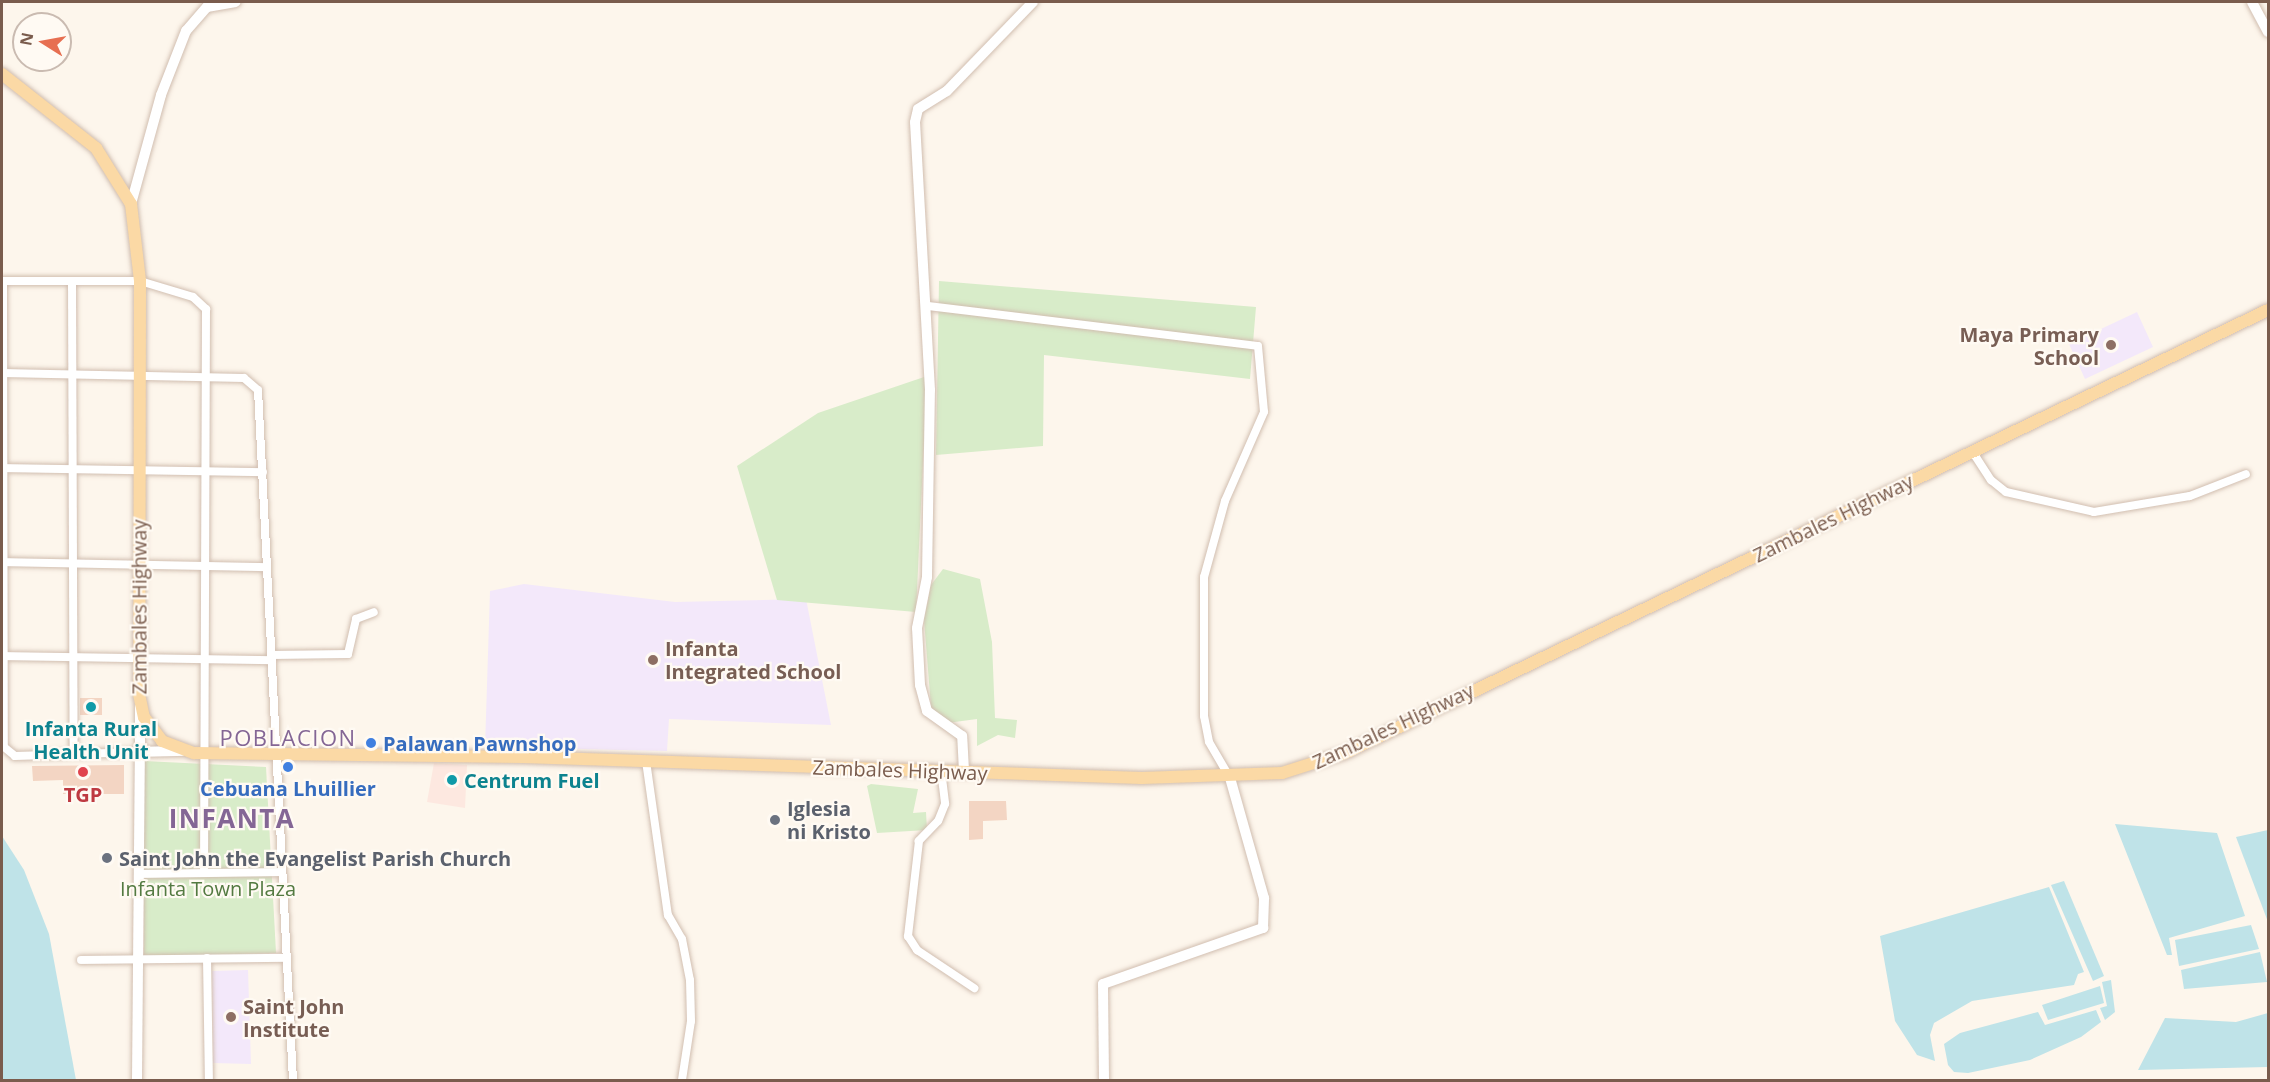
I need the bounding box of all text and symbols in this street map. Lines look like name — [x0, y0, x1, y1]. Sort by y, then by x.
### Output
north arrow — [12, 12, 72, 72]
text: N — [14, 30, 38, 47]
place label: Maya Primary School — [1959, 322, 2099, 369]
marker: Maya Primary School — [2104, 338, 2118, 352]
street label: Zambales Highway — [1749, 469, 1917, 567]
street label: Zambales Highway — [127, 520, 151, 694]
place label: Infanta Integrated School — [665, 636, 841, 683]
marker: Infanta Integrated School — [646, 653, 660, 667]
street label: Zambales Highway — [1309, 678, 1477, 774]
marker: Infanta Rural Health Unit — [84, 700, 98, 714]
place label: Infanta Rural Health Unit — [25, 716, 157, 763]
district label: POBLACION — [219, 725, 357, 751]
place label: Palawan Pawnshop — [383, 731, 576, 755]
marker: Palawan Pawnshop — [364, 736, 378, 750]
street label: Zambales Highway — [812, 755, 988, 785]
marker: Cebuana Lhuillier — [281, 760, 295, 774]
marker: TGP — [76, 765, 90, 779]
place label: Centrum Fuel — [464, 768, 599, 792]
marker: Centrum Fuel — [445, 773, 459, 787]
place label: Cebuana Lhuillier — [200, 776, 376, 800]
place label: TGP — [64, 782, 102, 806]
place label: Iglesia ni Kristo — [787, 796, 871, 843]
district label: INFANTA — [169, 803, 295, 835]
marker: Iglesia ni Kristo — [768, 813, 782, 827]
place label: Saint John the Evangelist Parish Church — [119, 846, 511, 870]
marker: Saint John the Evangelist Parish Church — [100, 851, 114, 865]
park label: Infanta Town Plaza — [120, 876, 296, 900]
place label: Saint John Institute — [243, 994, 345, 1041]
marker: Saint John Institute — [224, 1010, 238, 1024]

